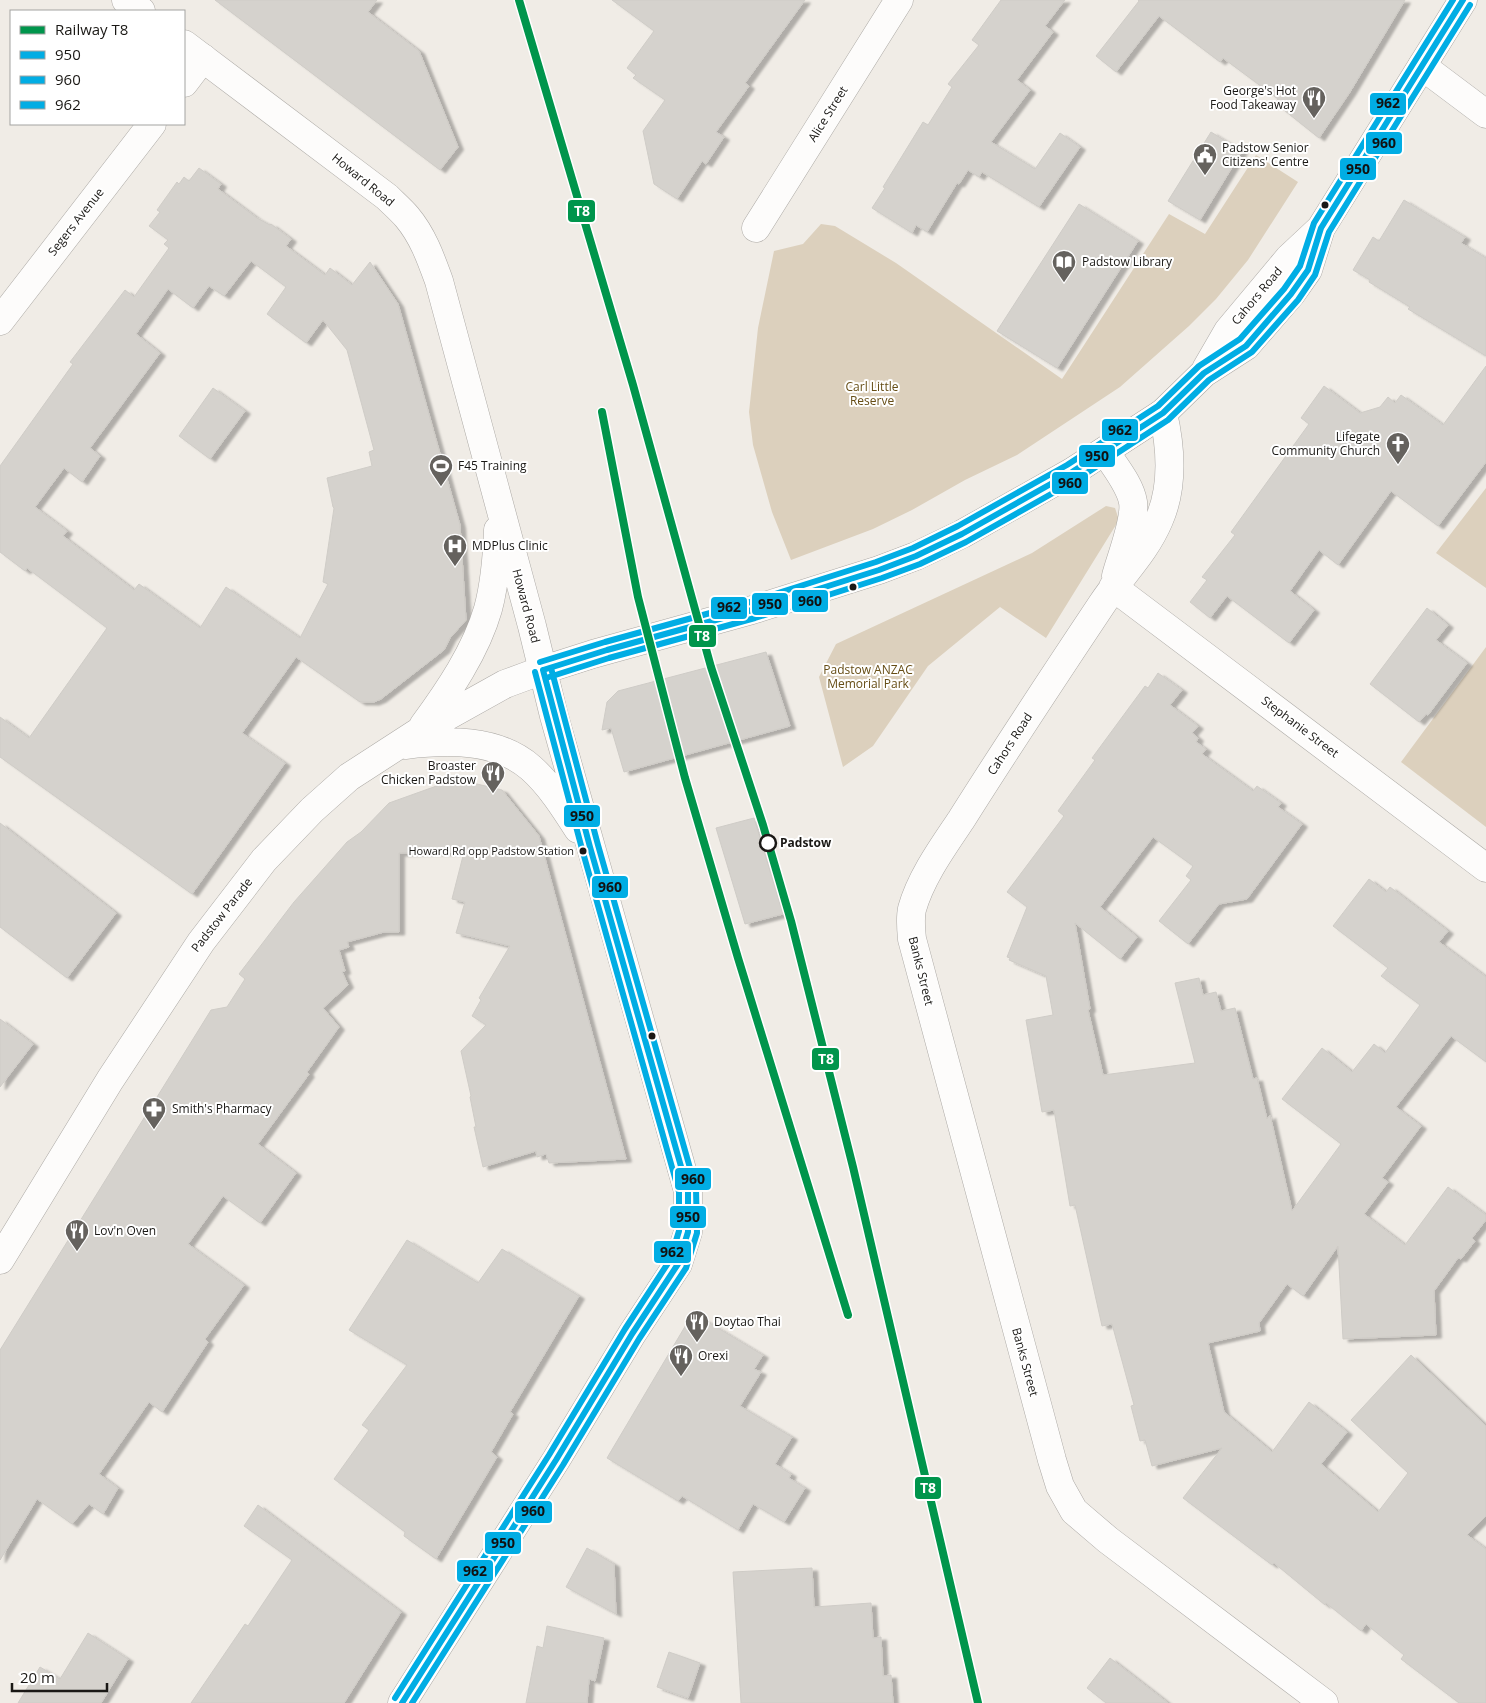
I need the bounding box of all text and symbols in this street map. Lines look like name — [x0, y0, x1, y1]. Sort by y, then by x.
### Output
legend — [10, 10, 185, 125]
text: Railway T8 — [55, 19, 128, 39]
text: 950 — [55, 44, 81, 64]
text: 960 — [55, 69, 81, 89]
place label: George's Hot Food Takeaway — [1210, 82, 1297, 113]
street label: Alice Street — [804, 83, 851, 145]
restaurant icon: George's Hot Food Takeaway — [1301, 85, 1327, 119]
line badge: 962 — [1369, 92, 1407, 116]
text: 962 — [1376, 93, 1400, 112]
text: 962 — [55, 94, 81, 114]
line badge: 960 — [1365, 131, 1403, 155]
text: 960 — [1372, 133, 1396, 152]
place label: Padstow Senior Citizens' Centre — [1222, 139, 1309, 170]
public building icon: Padstow Senior Citizens' Centre — [1192, 142, 1218, 176]
street label: Howard Road — [328, 149, 398, 210]
line badge: 950 — [1339, 157, 1377, 181]
text: 950 — [1346, 159, 1370, 178]
street label: Segers Avenue — [44, 184, 108, 259]
line badge: T8 — [567, 199, 596, 223]
unlabelled marker — [1320, 200, 1330, 210]
text: T8 — [574, 201, 590, 220]
library icon: Padstow Library — [1051, 249, 1077, 283]
place label: Padstow Library — [1082, 253, 1173, 270]
street label: Cahors Road — [1227, 263, 1286, 328]
park label: Carl Little Reserve — [846, 378, 899, 409]
line badge: 962 — [1101, 418, 1139, 442]
text: 962 — [1108, 420, 1132, 439]
place label: Lifegate Community Church — [1272, 428, 1380, 459]
church icon: Lifegate Community Church — [1385, 431, 1411, 465]
line badge: 950 — [1078, 444, 1116, 468]
text: 950 — [1085, 446, 1109, 465]
sports icon: F45 Training — [428, 453, 454, 487]
place label: F45 Training — [458, 457, 527, 474]
line badge: 960 — [1051, 471, 1089, 495]
text: 960 — [1058, 473, 1082, 492]
hospital icon: MDPlus Clinic — [442, 533, 468, 567]
place label: MDPlus Clinic — [472, 537, 548, 554]
street label: Howard Road — [508, 567, 545, 645]
unlabelled marker — [848, 582, 858, 592]
line badge: 960 — [791, 589, 829, 613]
text: 960 — [798, 591, 822, 610]
line badge: 950 — [751, 592, 789, 616]
text: 950 — [758, 594, 782, 613]
line badge: 962 — [710, 596, 748, 620]
text: 962 — [717, 597, 741, 616]
line badge: T8 — [688, 624, 717, 648]
text: T8 — [694, 626, 710, 645]
park label: Padstow ANZAC Memorial Park — [823, 661, 913, 692]
street label: Stephanie Street — [1258, 692, 1342, 761]
street label: Cahors Road — [983, 709, 1036, 778]
place label: Broaster Chicken Padstow — [381, 757, 477, 788]
restaurant icon: Broaster Chicken Padstow — [480, 760, 506, 794]
line badge: 950 — [563, 804, 601, 828]
text: 950 — [570, 806, 594, 825]
marker: Padstow — [759, 834, 777, 852]
place label: Padstow — [780, 834, 832, 851]
place label: Howard Rd opp Padstow Station — [408, 843, 574, 858]
marker: Howard Rd opp Padstow Station — [578, 846, 588, 856]
street label: Padstow Parade — [187, 874, 256, 956]
line badge: 960 — [591, 875, 629, 899]
text: 960 — [598, 877, 622, 896]
street label: Banks Street — [905, 935, 938, 1007]
unlabelled marker — [647, 1031, 657, 1041]
line badge: T8 — [811, 1047, 840, 1071]
text: T8 — [818, 1049, 834, 1068]
pharmacy icon: Smith's Pharmacy — [141, 1096, 167, 1130]
place label: Smith's Pharmacy — [172, 1100, 272, 1117]
line badge: 960 — [674, 1167, 712, 1191]
text: 960 — [681, 1169, 705, 1188]
line badge: 950 — [669, 1205, 707, 1229]
text: 950 — [676, 1207, 700, 1226]
restaurant icon: Lov'n Oven — [64, 1218, 90, 1252]
place label: Lov'n Oven — [94, 1222, 156, 1239]
line badge: 962 — [653, 1240, 692, 1264]
text: 962 — [660, 1242, 684, 1261]
restaurant icon: Doytao Thai — [684, 1309, 710, 1343]
place label: Doytao Thai — [714, 1313, 781, 1330]
street label: Banks Street — [1008, 1326, 1043, 1398]
restaurant icon: Orexi — [668, 1343, 694, 1377]
place label: Orexi — [698, 1347, 728, 1364]
line badge: T8 — [914, 1476, 942, 1500]
text: T8 — [920, 1478, 936, 1497]
line badge: 960 — [514, 1500, 553, 1524]
text: 960 — [521, 1501, 545, 1520]
line badge: 950 — [484, 1531, 522, 1555]
text: 950 — [491, 1533, 515, 1552]
line badge: 962 — [456, 1559, 494, 1583]
text: 962 — [463, 1561, 487, 1580]
scale bar — [12, 1660, 108, 1692]
text: 20 m — [20, 1667, 55, 1687]

